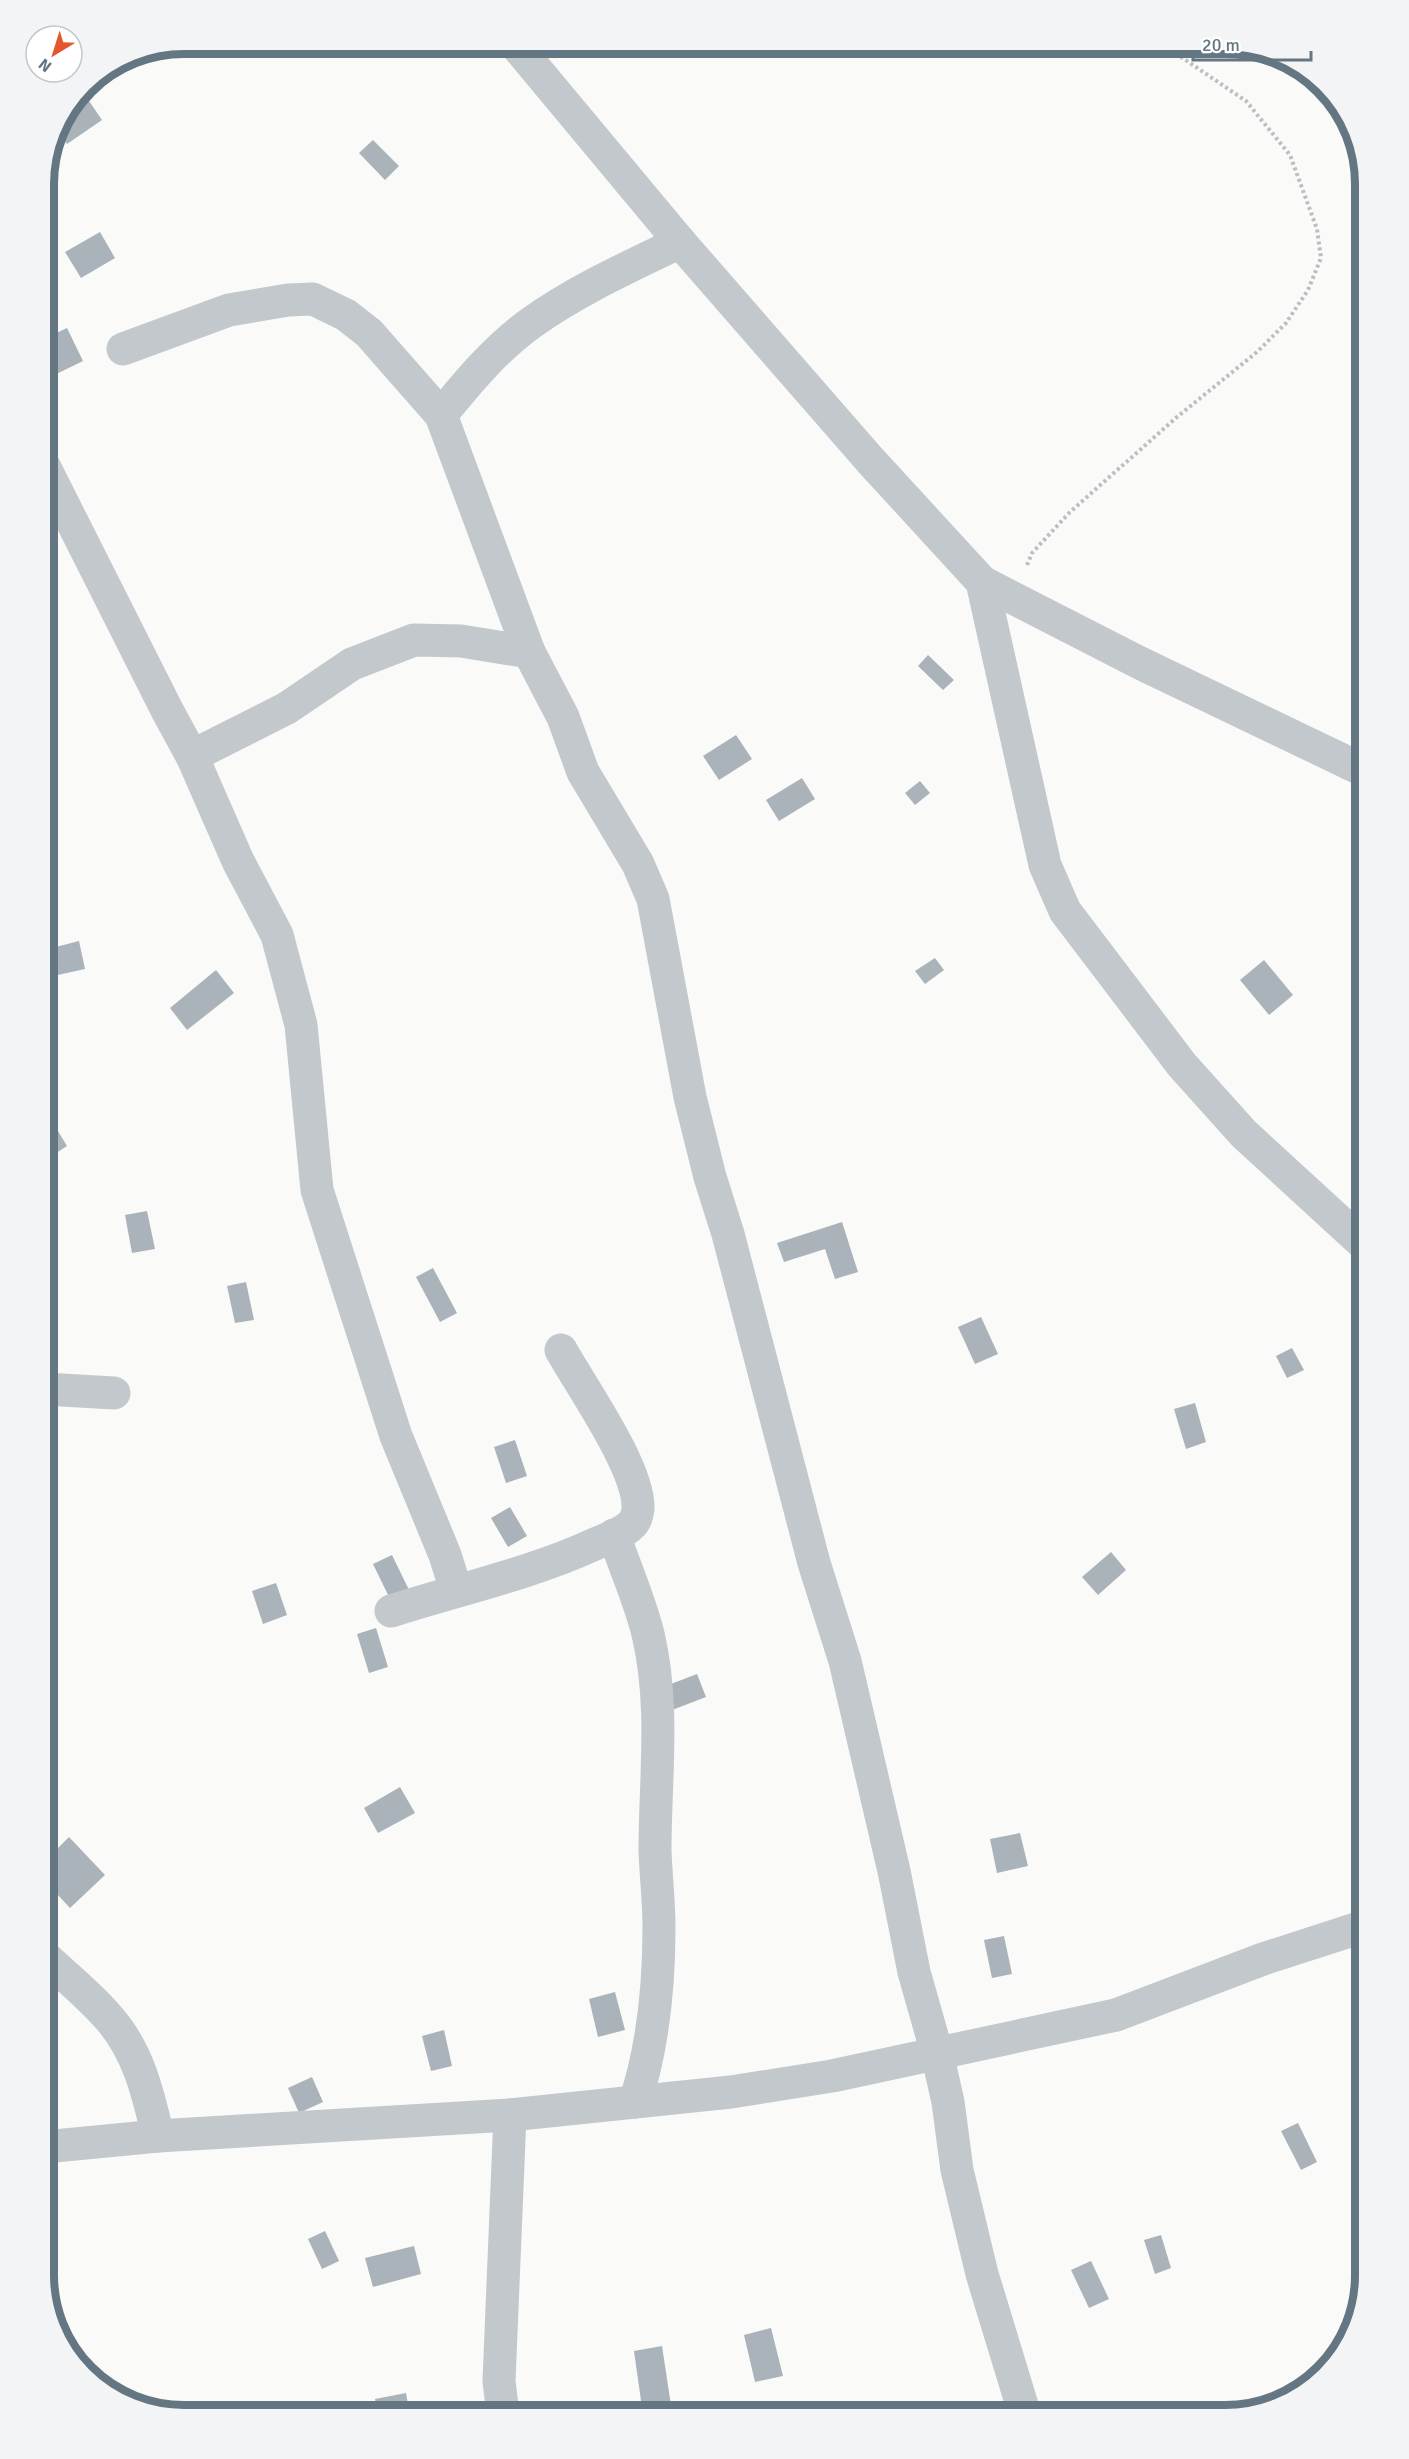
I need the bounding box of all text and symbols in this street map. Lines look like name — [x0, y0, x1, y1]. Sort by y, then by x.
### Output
north arrow — [24, 24, 84, 84]
scale bar — [1193, 24, 1312, 62]
text: 20 m — [1202, 34, 1240, 56]
text: N — [35, 54, 56, 76]

